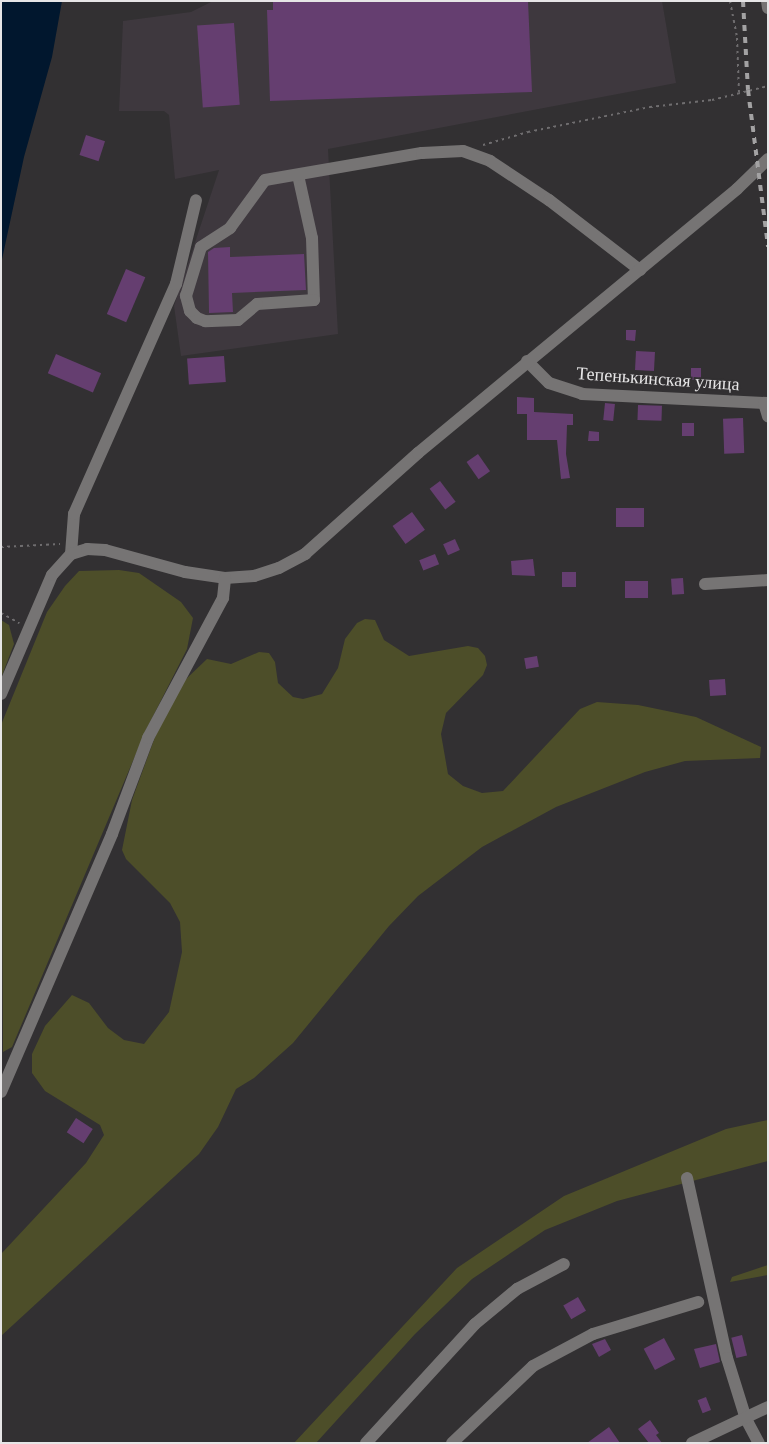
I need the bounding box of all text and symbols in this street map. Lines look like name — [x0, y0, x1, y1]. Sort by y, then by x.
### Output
street label: Тепенькинская улица — [576, 363, 740, 395]

